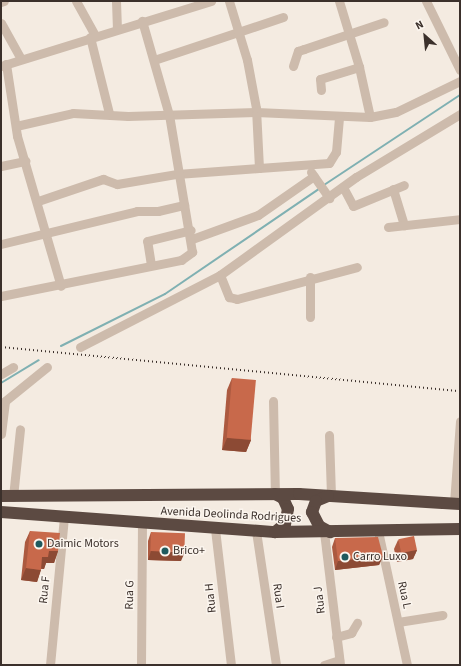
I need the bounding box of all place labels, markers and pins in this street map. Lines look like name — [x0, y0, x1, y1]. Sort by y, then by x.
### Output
place label: Daimic Motors — [47, 537, 119, 551]
marker: Daimic Motors — [34, 539, 44, 549]
place label: Brico+ — [173, 544, 205, 558]
marker: Brico+ — [160, 546, 170, 556]
place label: Carro Luxo — [353, 550, 407, 564]
marker: Carro Luxo — [340, 552, 350, 562]

